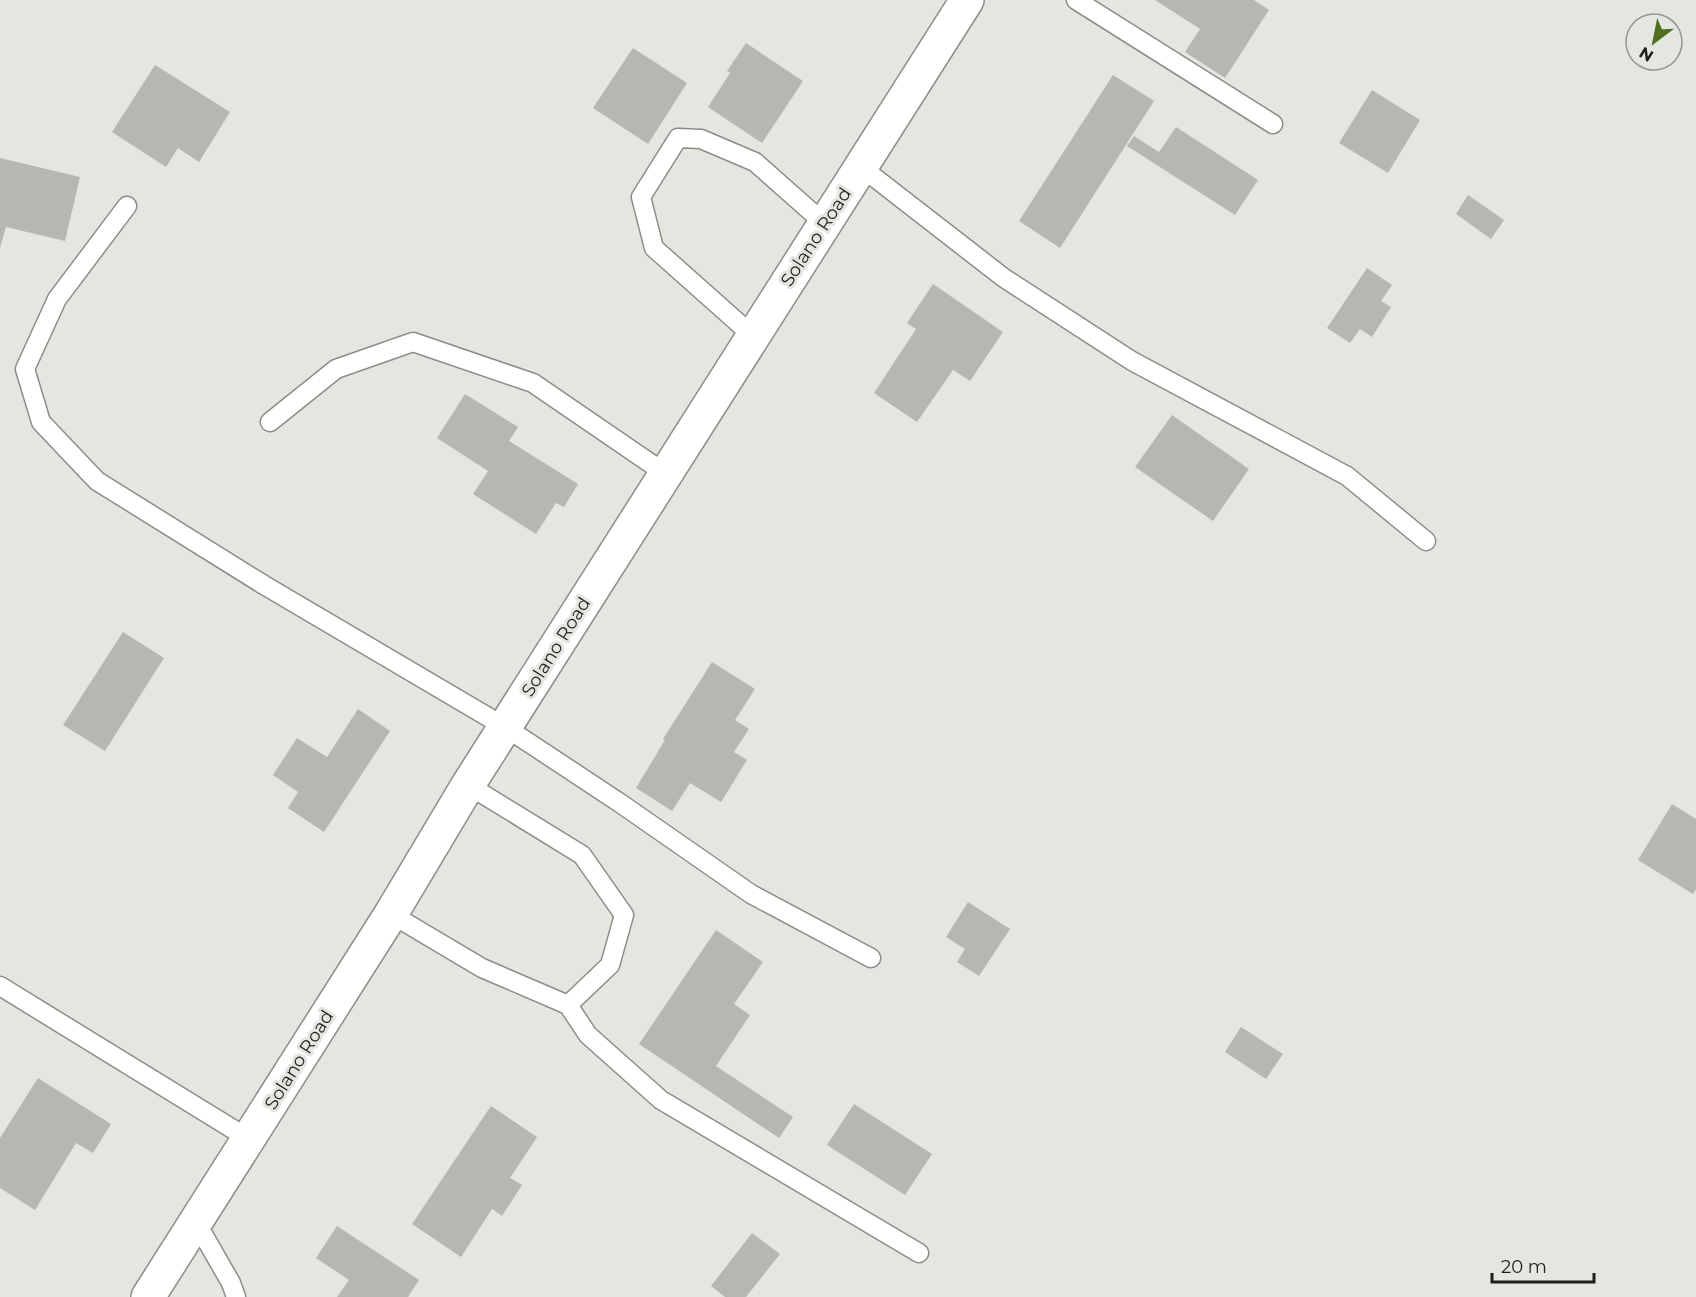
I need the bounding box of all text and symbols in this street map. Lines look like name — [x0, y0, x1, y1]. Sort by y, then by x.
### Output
north arrow — [1624, 12, 1684, 72]
text: N — [1636, 43, 1657, 66]
street label: Solano Road — [776, 184, 856, 290]
street label: Solano Road — [517, 593, 595, 701]
street label: Solano Road — [260, 1006, 338, 1114]
scale bar — [1492, 1246, 1594, 1284]
text: 20 m — [1501, 1256, 1547, 1278]

